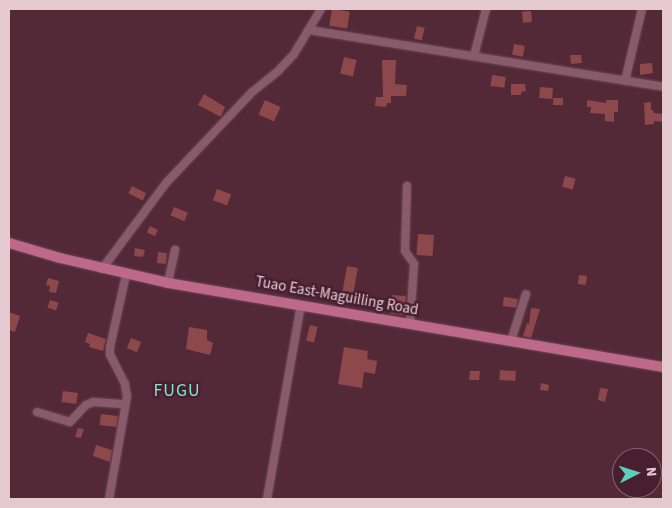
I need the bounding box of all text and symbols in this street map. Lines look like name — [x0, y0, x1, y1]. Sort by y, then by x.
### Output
street label: Tuao East-Maguilling Road — [254, 273, 420, 319]
district label: FUGU — [153, 380, 201, 402]
north arrow — [612, 448, 662, 498]
text: N — [641, 466, 661, 477]

